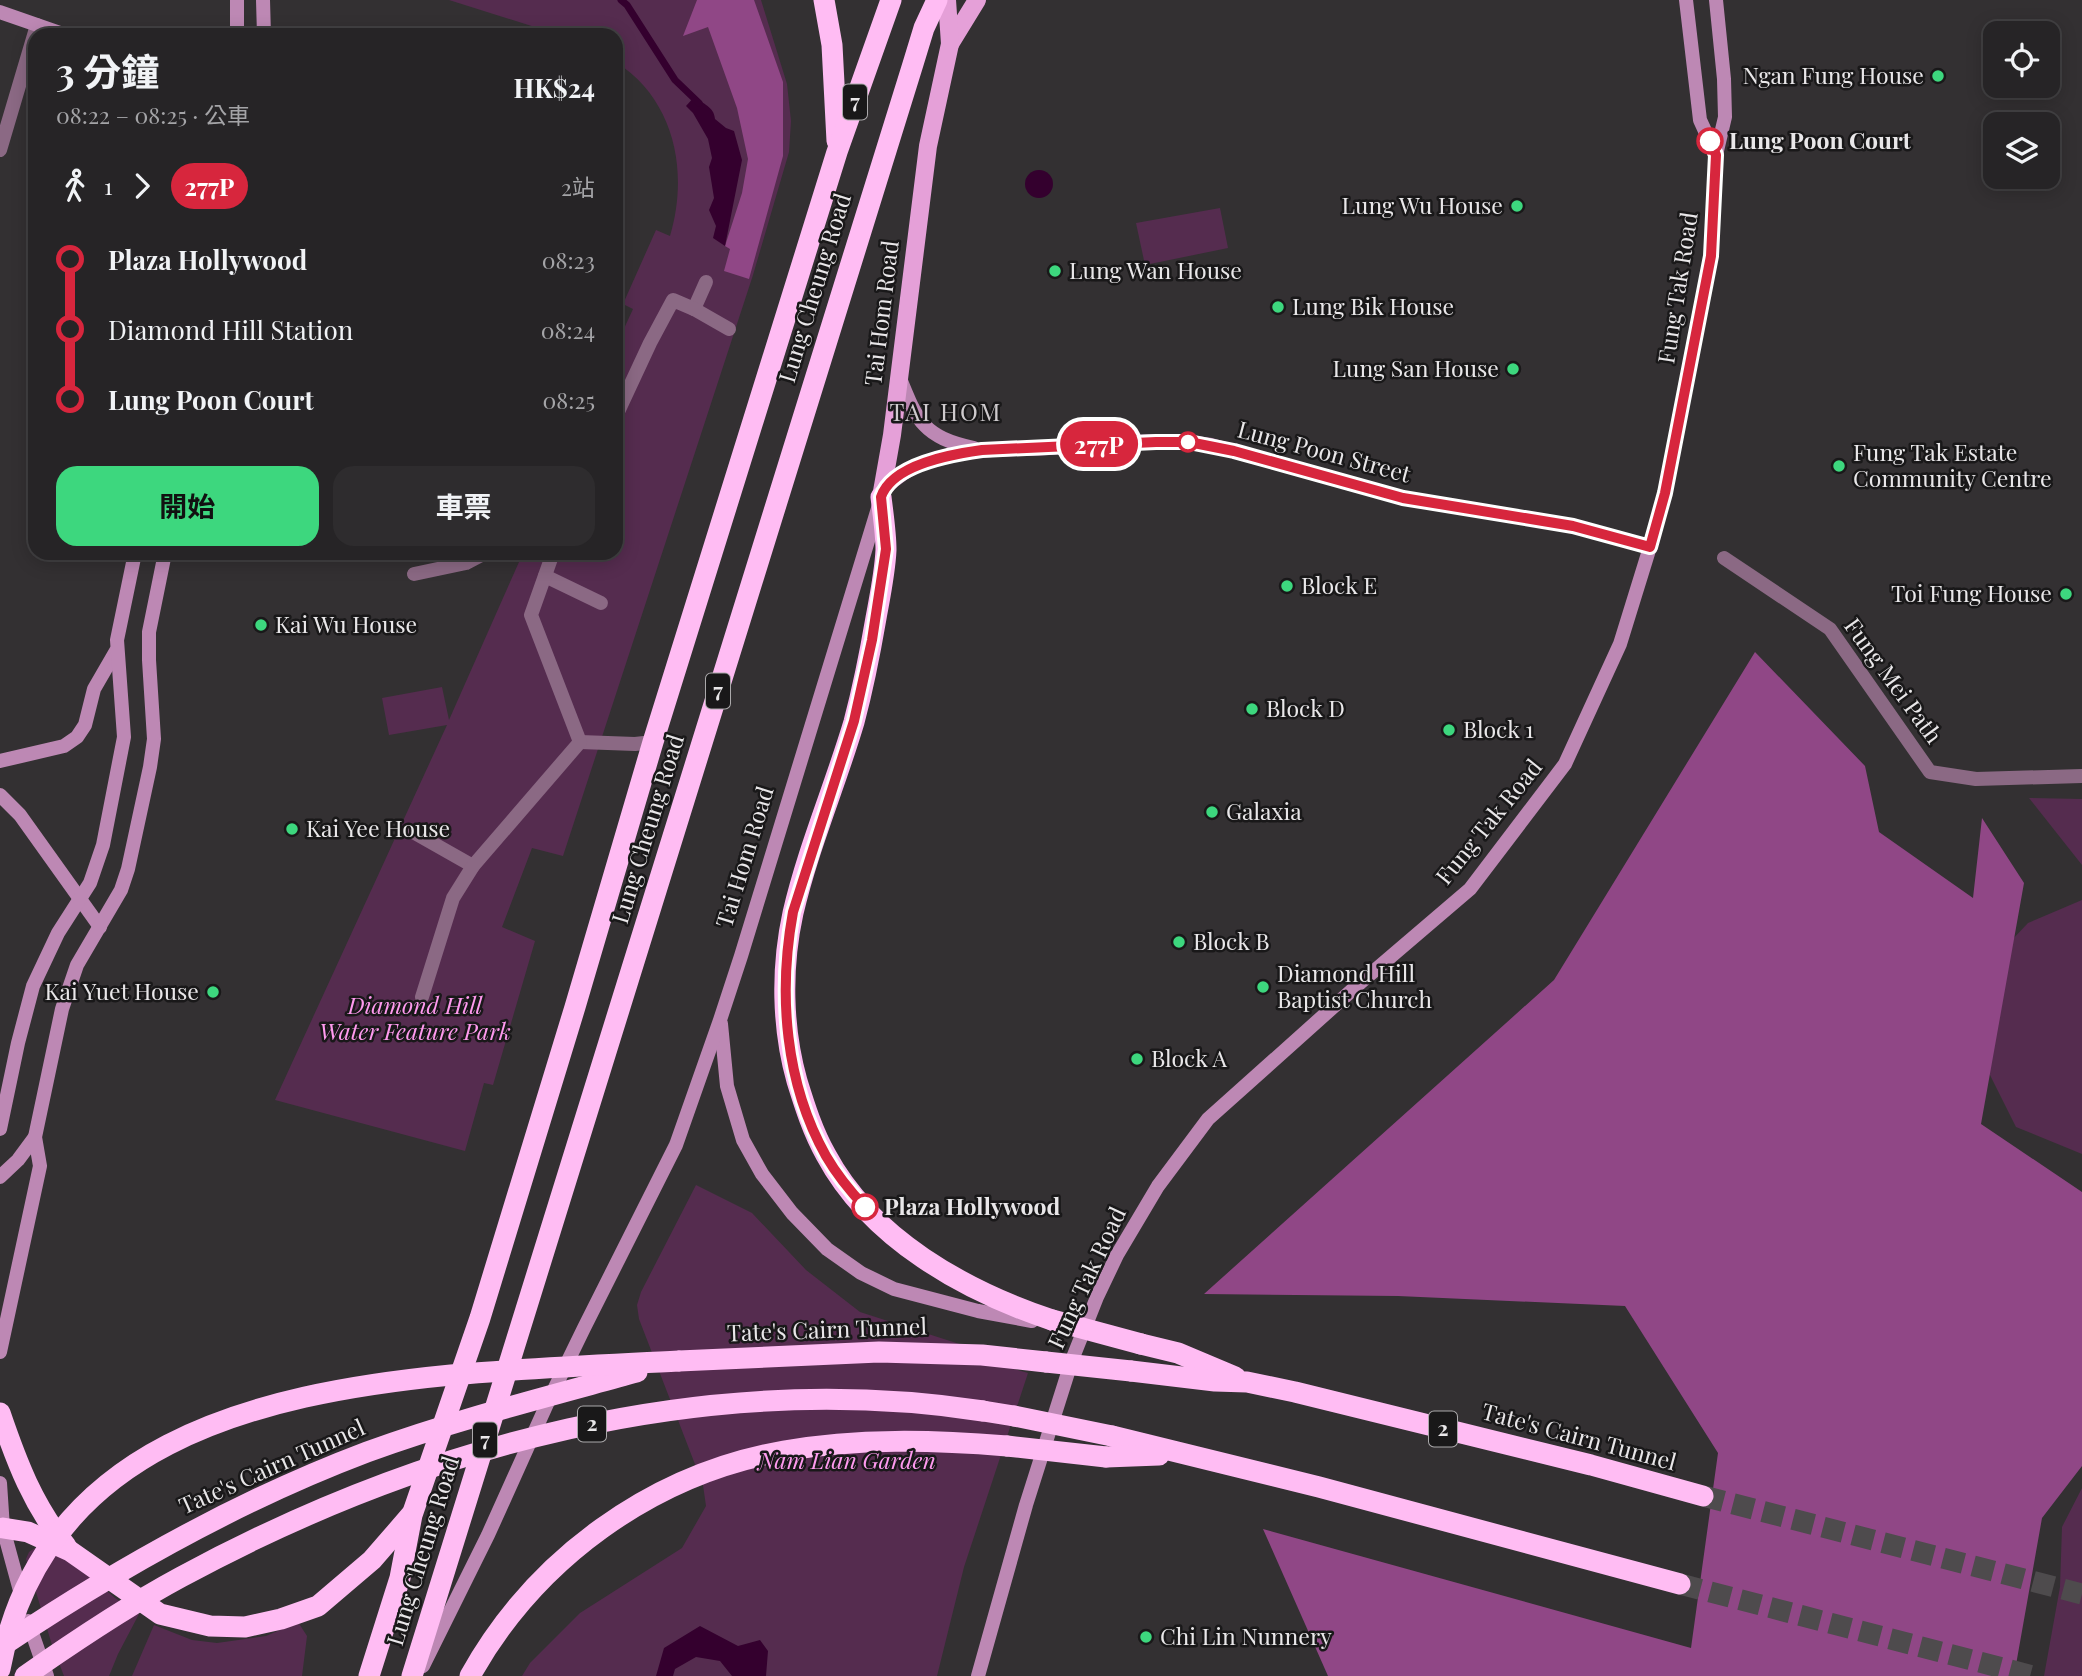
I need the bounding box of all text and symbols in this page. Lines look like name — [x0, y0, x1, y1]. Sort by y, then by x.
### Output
map controls — [1983, 21, 2060, 189]
button: locate — [1983, 21, 2060, 98]
text: 3 分鐘 — [56, 45, 159, 96]
place label: Ngan Fung House — [1743, 59, 1924, 90]
marker: Ngan Fung House — [1930, 68, 1946, 84]
text: HK$24 — [513, 70, 595, 105]
road number: 7 — [843, 84, 867, 119]
text: 08:22 – 08:25 · 公車 — [56, 99, 250, 130]
button: layers — [1983, 112, 2060, 189]
place label: Lung Poon Court — [1729, 124, 1912, 155]
marker: Lung Poon Court — [1697, 128, 1723, 154]
icon: walk — [56, 167, 94, 205]
icon: forward — [123, 167, 161, 205]
text: 1 — [104, 170, 113, 201]
text: 277P — [185, 170, 234, 202]
text: 2站 — [561, 171, 595, 202]
street label: Lung Cheung Road — [770, 189, 857, 386]
place label: Lung Wu House — [1342, 189, 1503, 220]
marker: Lung Wu House — [1509, 198, 1525, 214]
street label: Fung Tak Road — [1649, 210, 1704, 366]
street label: Tai Hom Road — [856, 238, 905, 387]
text: Plaza Hollywood — [108, 242, 307, 277]
text: 08:23 — [542, 244, 595, 275]
place label: Lung Wan House — [1069, 254, 1242, 285]
marker: Lung Wan House — [1047, 263, 1063, 279]
place label: Lung Bik House — [1292, 290, 1454, 321]
marker: Lung Bik House — [1270, 299, 1286, 315]
text: Diamond Hill Station — [108, 312, 353, 347]
text: 08:24 — [541, 314, 595, 345]
place label: Lung San House — [1333, 352, 1499, 383]
marker: Lung San House — [1505, 361, 1521, 377]
text: Lung Poon Court — [108, 382, 314, 417]
text: 08:25 — [543, 384, 595, 415]
district label: TAI HOM — [890, 395, 1003, 427]
street label: Lung Poon Street — [1234, 413, 1415, 489]
line badge: 277P — [1050, 421, 1148, 467]
text: 277P — [1074, 428, 1124, 460]
unlabelled marker — [1178, 432, 1198, 452]
place label: Fung Tak Estate Community Centre — [1853, 436, 2052, 493]
marker: Fung Tak Estate Community Centre — [1831, 458, 1847, 474]
button: 開始 — [56, 466, 319, 546]
button: 車票 — [333, 466, 595, 546]
place label: Block E — [1301, 569, 1377, 600]
place label: Toi Fung House — [1891, 577, 2052, 608]
marker: Block E — [1279, 578, 1295, 594]
marker: Toi Fung House — [2058, 586, 2074, 602]
place label: Kai Wu House — [275, 608, 417, 639]
street label: Fung Mei Path — [1838, 611, 1951, 749]
marker: Kai Wu House — [253, 617, 269, 633]
road number: 7 — [706, 674, 730, 708]
place label: Block D — [1266, 692, 1345, 723]
marker: Block D — [1244, 701, 1260, 717]
place label: Block 1 — [1463, 713, 1534, 744]
marker: Block 1 — [1441, 722, 1457, 738]
street label: Lung Cheung Road — [603, 730, 690, 927]
street label: Fung Tak Road — [1428, 752, 1548, 890]
street label: Tai Hom Road — [707, 782, 780, 931]
place label: Galaxia — [1226, 795, 1302, 826]
marker: Galaxia — [1204, 804, 1220, 820]
place label: Kai Yee House — [306, 812, 450, 843]
marker: Kai Yee House — [284, 821, 300, 837]
place label: Block B — [1193, 925, 1270, 956]
marker: Block B — [1171, 934, 1187, 950]
place label: Diamond Hill Baptist Church — [1277, 957, 1432, 1014]
place label: Kai Yuet House — [44, 975, 199, 1006]
marker: Diamond Hill Baptist Church — [1255, 979, 1271, 995]
marker: Kai Yuet House — [205, 984, 221, 1000]
park label: Diamond Hill Water Feature Park — [319, 989, 511, 1046]
place label: Block A — [1151, 1042, 1228, 1073]
marker: Block A — [1129, 1051, 1145, 1067]
place label: Plaza Hollywood — [884, 1190, 1060, 1221]
marker: Plaza Hollywood — [852, 1194, 878, 1220]
street label: Fung Tak Road — [1039, 1201, 1132, 1353]
street label: Tate's Cairn Tunnel — [726, 1310, 928, 1347]
street label: Tate's Cairn Tunnel — [1479, 1395, 1680, 1477]
road number: 2 — [578, 1406, 606, 1442]
street label: Tate's Cairn Tunnel — [174, 1411, 370, 1520]
road number: 2 — [1429, 1412, 1457, 1446]
road number: 7 — [473, 1422, 497, 1458]
park label: Nam Lian Garden — [756, 1444, 936, 1475]
street label: Lung Cheung Road — [378, 1452, 465, 1649]
place label: Chi Lin Nunnery — [1160, 1620, 1332, 1651]
marker: Chi Lin Nunnery — [1138, 1629, 1154, 1645]

